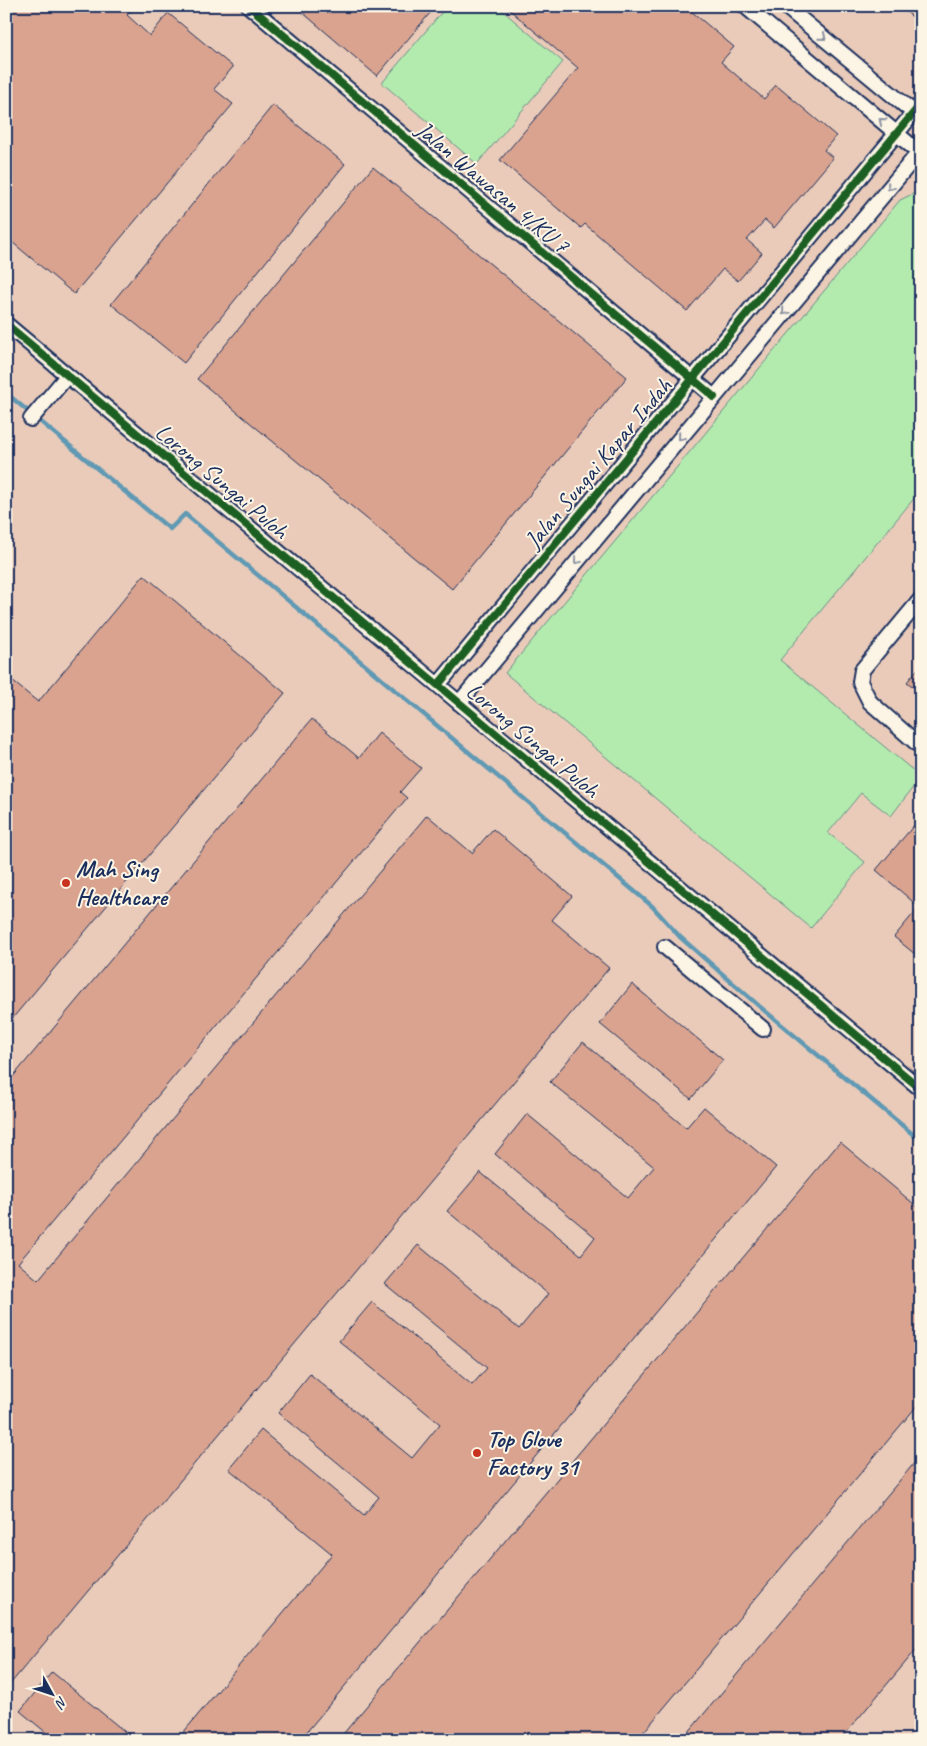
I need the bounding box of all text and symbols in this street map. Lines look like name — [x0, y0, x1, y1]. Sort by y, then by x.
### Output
one-way arrow — [817, 32, 826, 41]
street label: Jalan Wawasan 4/KU 7 — [409, 113, 577, 261]
one-way arrow — [878, 117, 887, 126]
one-way arrow — [886, 182, 895, 191]
one-way arrow — [783, 306, 791, 315]
street label: Jalan Sungai Kapar Indah — [517, 371, 679, 555]
street label: Lorong Sungai Puloh — [149, 417, 296, 547]
one-way arrow — [678, 431, 687, 440]
one-way arrow — [574, 556, 583, 565]
street label: Lorong Sungai Puloh — [460, 676, 607, 806]
place label: Mah Sing Healthcare — [76, 854, 168, 912]
marker: Mah Sing Healthcare — [60, 877, 72, 889]
place label: Top Glove Factory 31 — [487, 1424, 581, 1482]
marker: Top Glove Factory 31 — [471, 1447, 483, 1459]
north arrow — [28, 1668, 78, 1718]
text: N — [51, 1693, 71, 1713]

